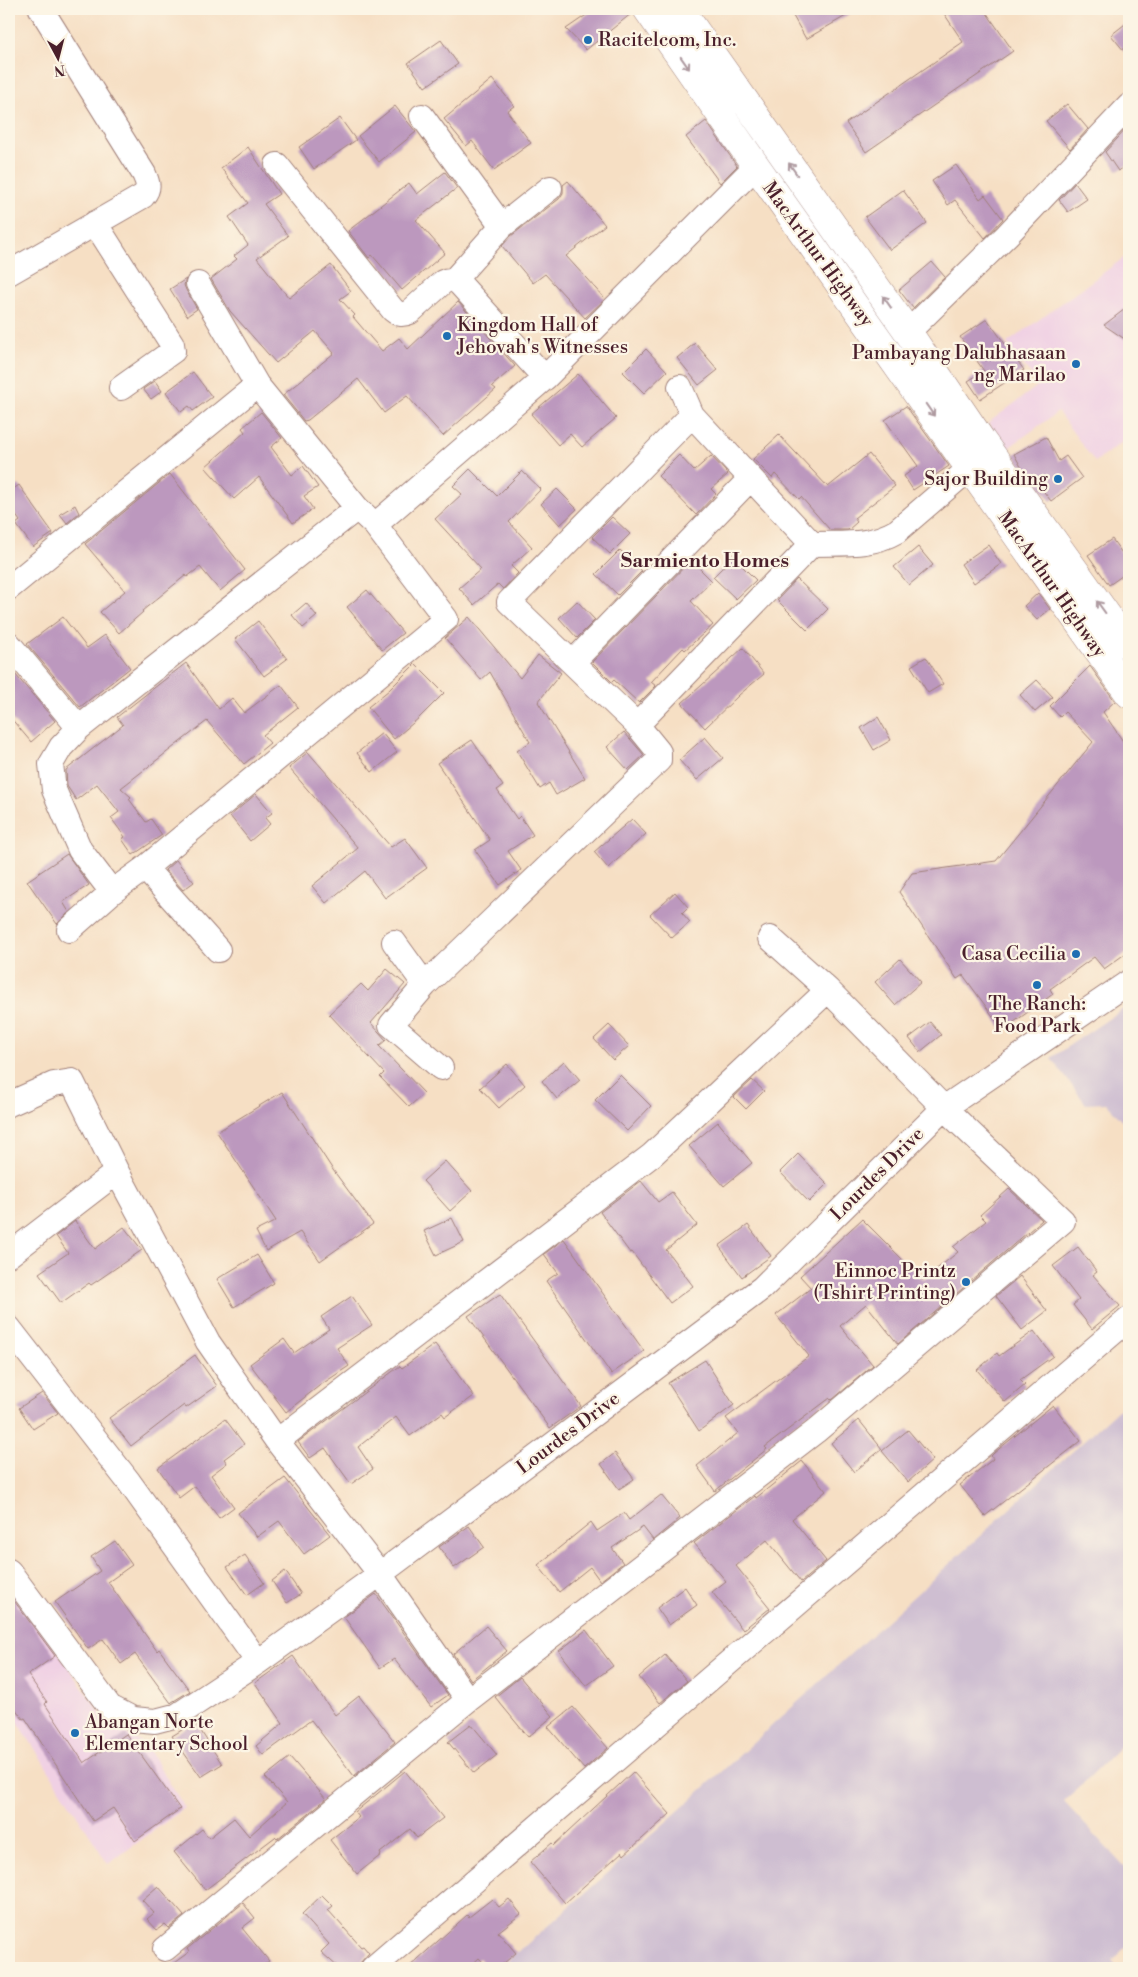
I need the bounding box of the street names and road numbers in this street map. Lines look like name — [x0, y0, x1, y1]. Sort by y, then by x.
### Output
street label: MacArthur Highway — [757, 177, 879, 332]
street label: MacArthur Highway — [992, 506, 1112, 663]
street label: Lourdes Drive — [825, 1122, 929, 1226]
street label: Lourdes Drive — [512, 1386, 624, 1480]

